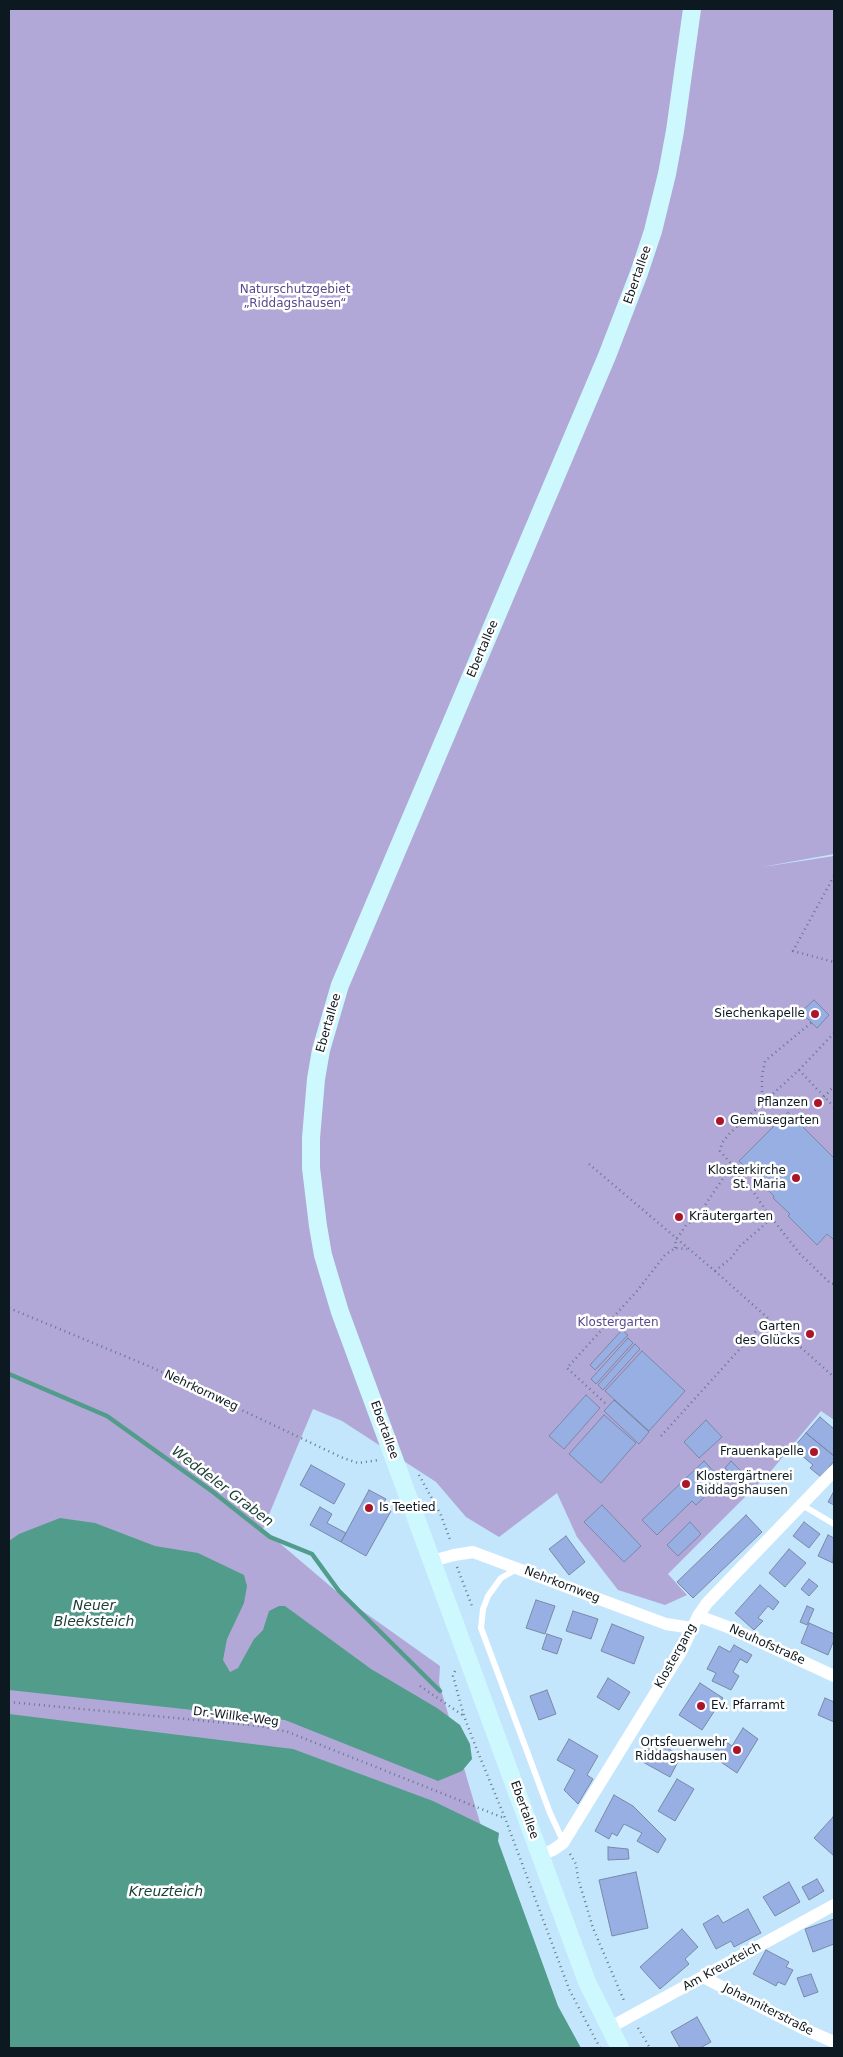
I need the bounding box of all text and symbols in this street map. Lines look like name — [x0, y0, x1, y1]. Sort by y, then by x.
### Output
street label: Ebertallee — [621, 244, 655, 306]
park label: Naturschutzgebiet „Riddagshausen“ — [240, 283, 350, 311]
street label: Ebertallee — [464, 618, 502, 680]
street label: Ebertallee — [314, 992, 344, 1054]
place label: Siechenkapelle — [714, 1007, 805, 1021]
marker: Siechenkapelle — [809, 1008, 821, 1020]
place label: Pflanzen — [757, 1096, 808, 1110]
marker: Pflanzen — [812, 1097, 824, 1109]
place label: Gemüsegarten — [730, 1114, 819, 1128]
marker: Gemüsegarten — [714, 1115, 726, 1127]
place label: Klosterkirche St. Maria — [708, 1164, 786, 1192]
marker: Klosterkirche St. Maria — [790, 1172, 802, 1184]
place label: Kräutergarten — [689, 1210, 773, 1224]
marker: Kräutergarten — [673, 1211, 685, 1223]
park label: Klostergarten — [577, 1316, 659, 1330]
place label: Garten des Glücks — [735, 1320, 800, 1348]
marker: Garten des Glücks — [804, 1328, 816, 1340]
street label: Nehrkornweg — [162, 1368, 240, 1414]
street label: Ebertallee — [367, 1399, 401, 1461]
water label: Weddeler Graben — [168, 1443, 276, 1531]
place label: Frauenkapelle — [720, 1445, 804, 1459]
marker: Frauenkapelle — [808, 1446, 820, 1458]
place label: Klostergärtnerei Riddagshausen — [696, 1470, 793, 1498]
marker: Klostergärtnerei Riddagshausen — [680, 1478, 692, 1490]
place label: Is Teetied — [379, 1501, 436, 1515]
marker: Is Teetied — [363, 1502, 375, 1514]
street label: Nehrkornweg — [522, 1564, 602, 1606]
water label: Neuer Bleeksteich — [54, 1598, 134, 1630]
street label: Klostergang — [652, 1621, 700, 1691]
street label: Neuhofstraße — [727, 1622, 807, 1668]
place label: Ev. Pfarramt — [711, 1699, 785, 1713]
marker: Ev. Pfarramt — [695, 1700, 707, 1712]
street label: Dr.-Willke-Weg — [192, 1705, 280, 1729]
place label: Ortsfeuerwehr Riddagshausen — [635, 1736, 727, 1764]
marker: Ortsfeuerwehr Riddagshausen — [731, 1744, 743, 1756]
street label: Ebertallee — [507, 1779, 541, 1841]
water label: Kreuzteich — [129, 1884, 203, 1900]
street label: Am Kreuzteich — [680, 1940, 764, 1994]
street label: Johanniterstraße — [720, 1981, 816, 2039]

